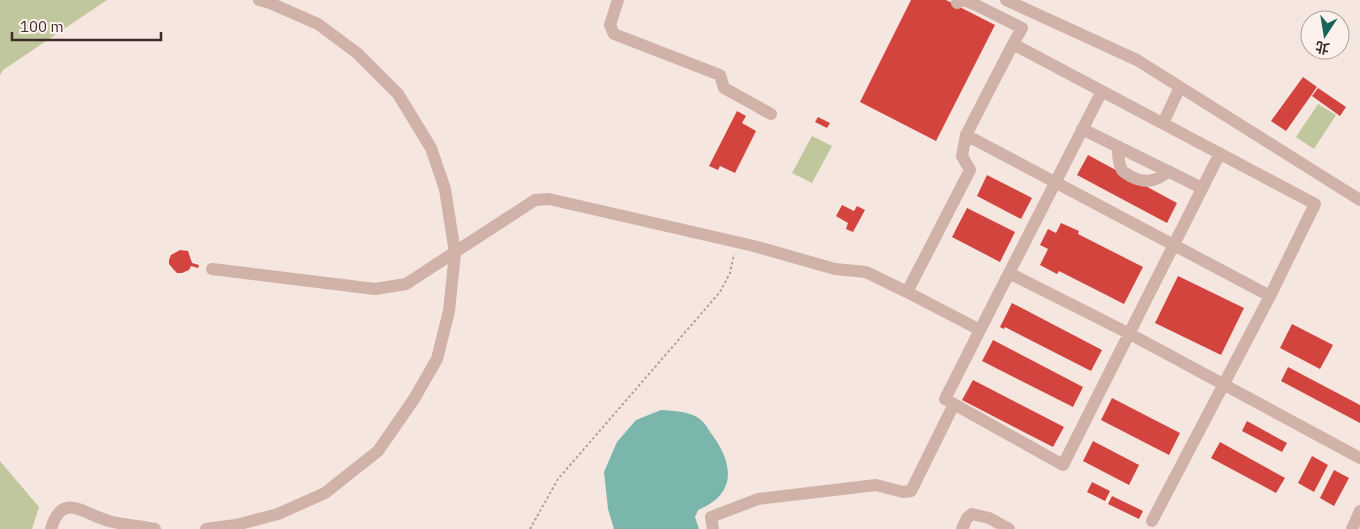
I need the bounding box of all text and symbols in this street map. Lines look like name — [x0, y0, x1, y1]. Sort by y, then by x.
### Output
scale bar — [12, 10, 161, 42]
north arrow — [1300, 10, 1350, 60]
text: 100 m — [20, 17, 64, 36]
text: 北 — [1314, 37, 1331, 58]

